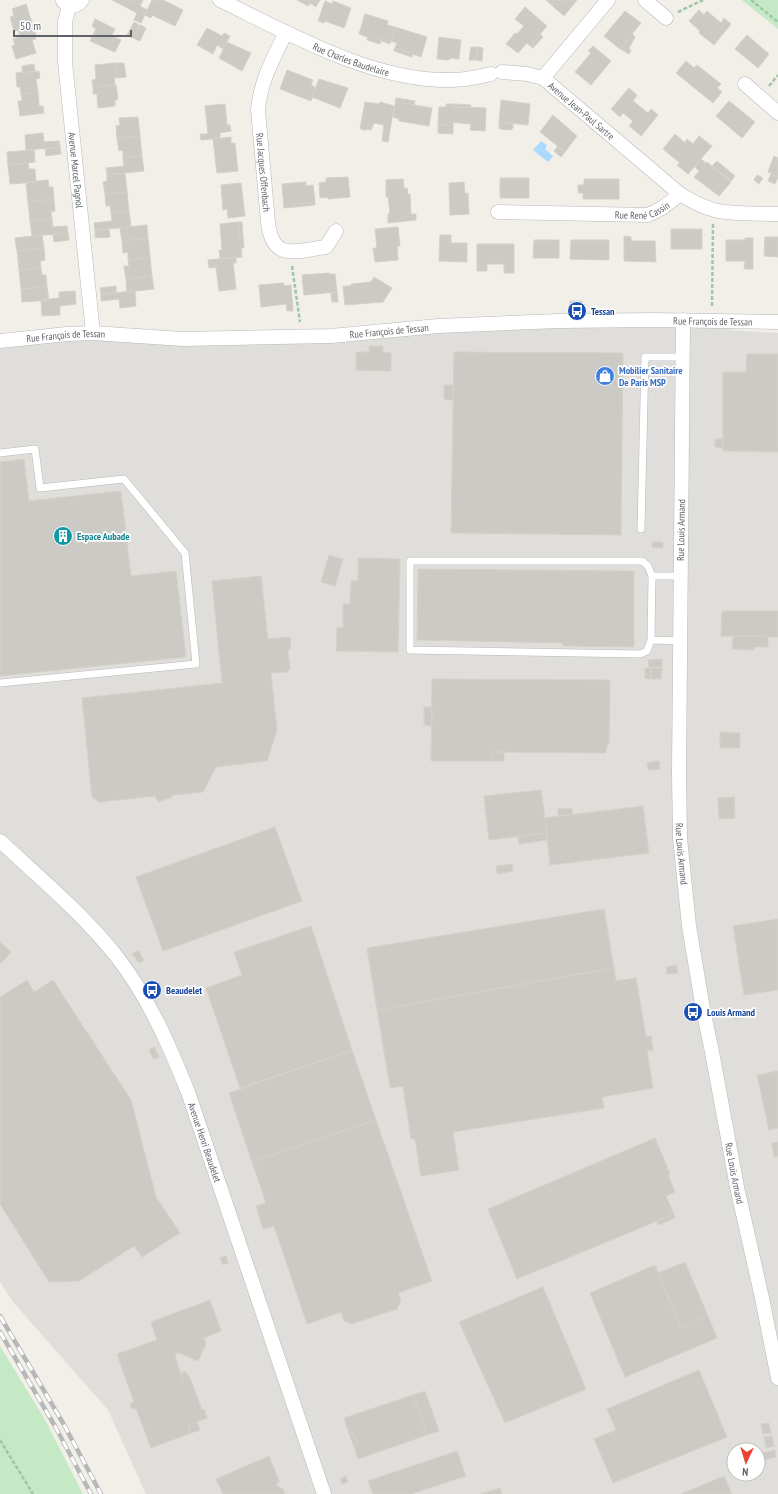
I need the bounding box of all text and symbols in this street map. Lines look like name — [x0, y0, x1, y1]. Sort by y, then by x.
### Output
scale bar — [14, 12, 131, 38]
text: 50 m — [20, 18, 41, 33]
street label: Rue Charles Baudelaire — [311, 39, 391, 79]
street label: Avenue Jean-Paul Sartre — [546, 79, 618, 142]
street label: Avenue Marcel Pagnol — [66, 131, 87, 209]
street label: Rue Jacques Offenbach — [254, 132, 274, 212]
street label: Rue René Cassin — [615, 198, 672, 222]
bus stop icon: Tessan — [566, 300, 588, 322]
place label: Tessan — [591, 305, 615, 318]
street label: Rue François de Tessan — [673, 314, 753, 328]
street label: Rue François de Tessan — [349, 320, 429, 341]
street label: Rue François de Tessan — [26, 326, 106, 345]
place label: Mobilier Sanitaire De Paris MSP — [619, 364, 682, 389]
shop icon: Mobilier Sanitaire De Paris MSP — [594, 365, 616, 387]
street label: Rue Louis Armand — [674, 499, 688, 561]
building icon: Espace Aubade — [52, 525, 74, 547]
place label: Espace Aubade — [77, 530, 130, 543]
street label: Rue Louis Armand — [673, 823, 691, 885]
bus stop icon: Beaudelet — [141, 979, 163, 1001]
place label: Beaudelet — [166, 984, 202, 997]
bus stop icon: Louis Armand — [682, 1001, 704, 1023]
place label: Louis Armand — [707, 1006, 756, 1019]
street label: Avenue Henri Beaudelet — [185, 1101, 225, 1184]
street label: Rue Louis Armand — [722, 1142, 747, 1205]
north arrow — [726, 1442, 766, 1482]
text: N — [742, 1465, 749, 1479]

